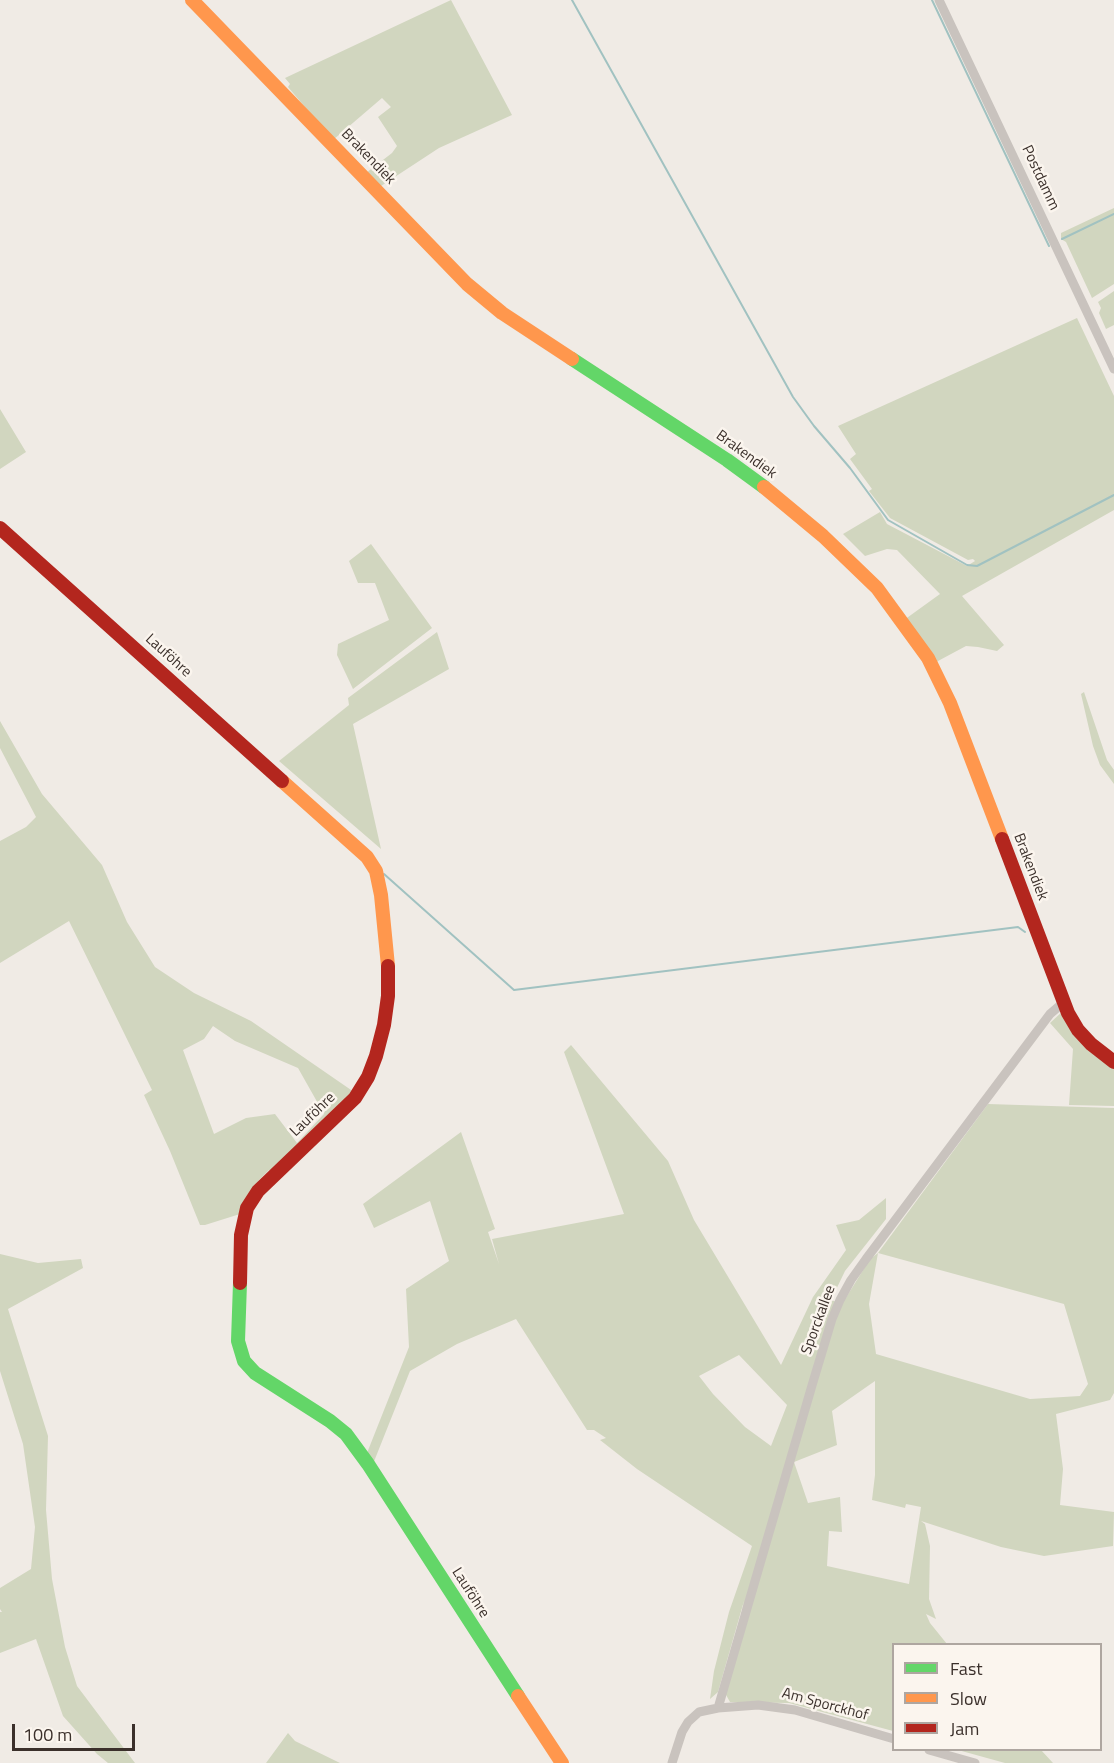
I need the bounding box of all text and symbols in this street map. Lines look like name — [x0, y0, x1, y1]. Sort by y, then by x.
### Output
street label: Brakendiek — [337, 125, 399, 189]
street label: Postdamm — [1017, 143, 1063, 213]
street label: Brakendiek — [712, 427, 780, 483]
street label: Lauföhre — [141, 631, 195, 681]
street label: Brakendiek — [1009, 831, 1051, 903]
street label: Lauföhre — [287, 1089, 339, 1141]
street label: Sporckallee — [798, 1283, 840, 1357]
street label: Lauföhre — [447, 1565, 493, 1621]
legend — [892, 1643, 1102, 1751]
text: Fast — [950, 1655, 983, 1682]
street label: Am Sporckhof — [780, 1685, 870, 1725]
text: Slow — [950, 1685, 987, 1712]
scale bar — [15, 1712, 138, 1750]
text: Jam — [950, 1715, 979, 1742]
text: 100 m — [23, 1721, 72, 1748]

